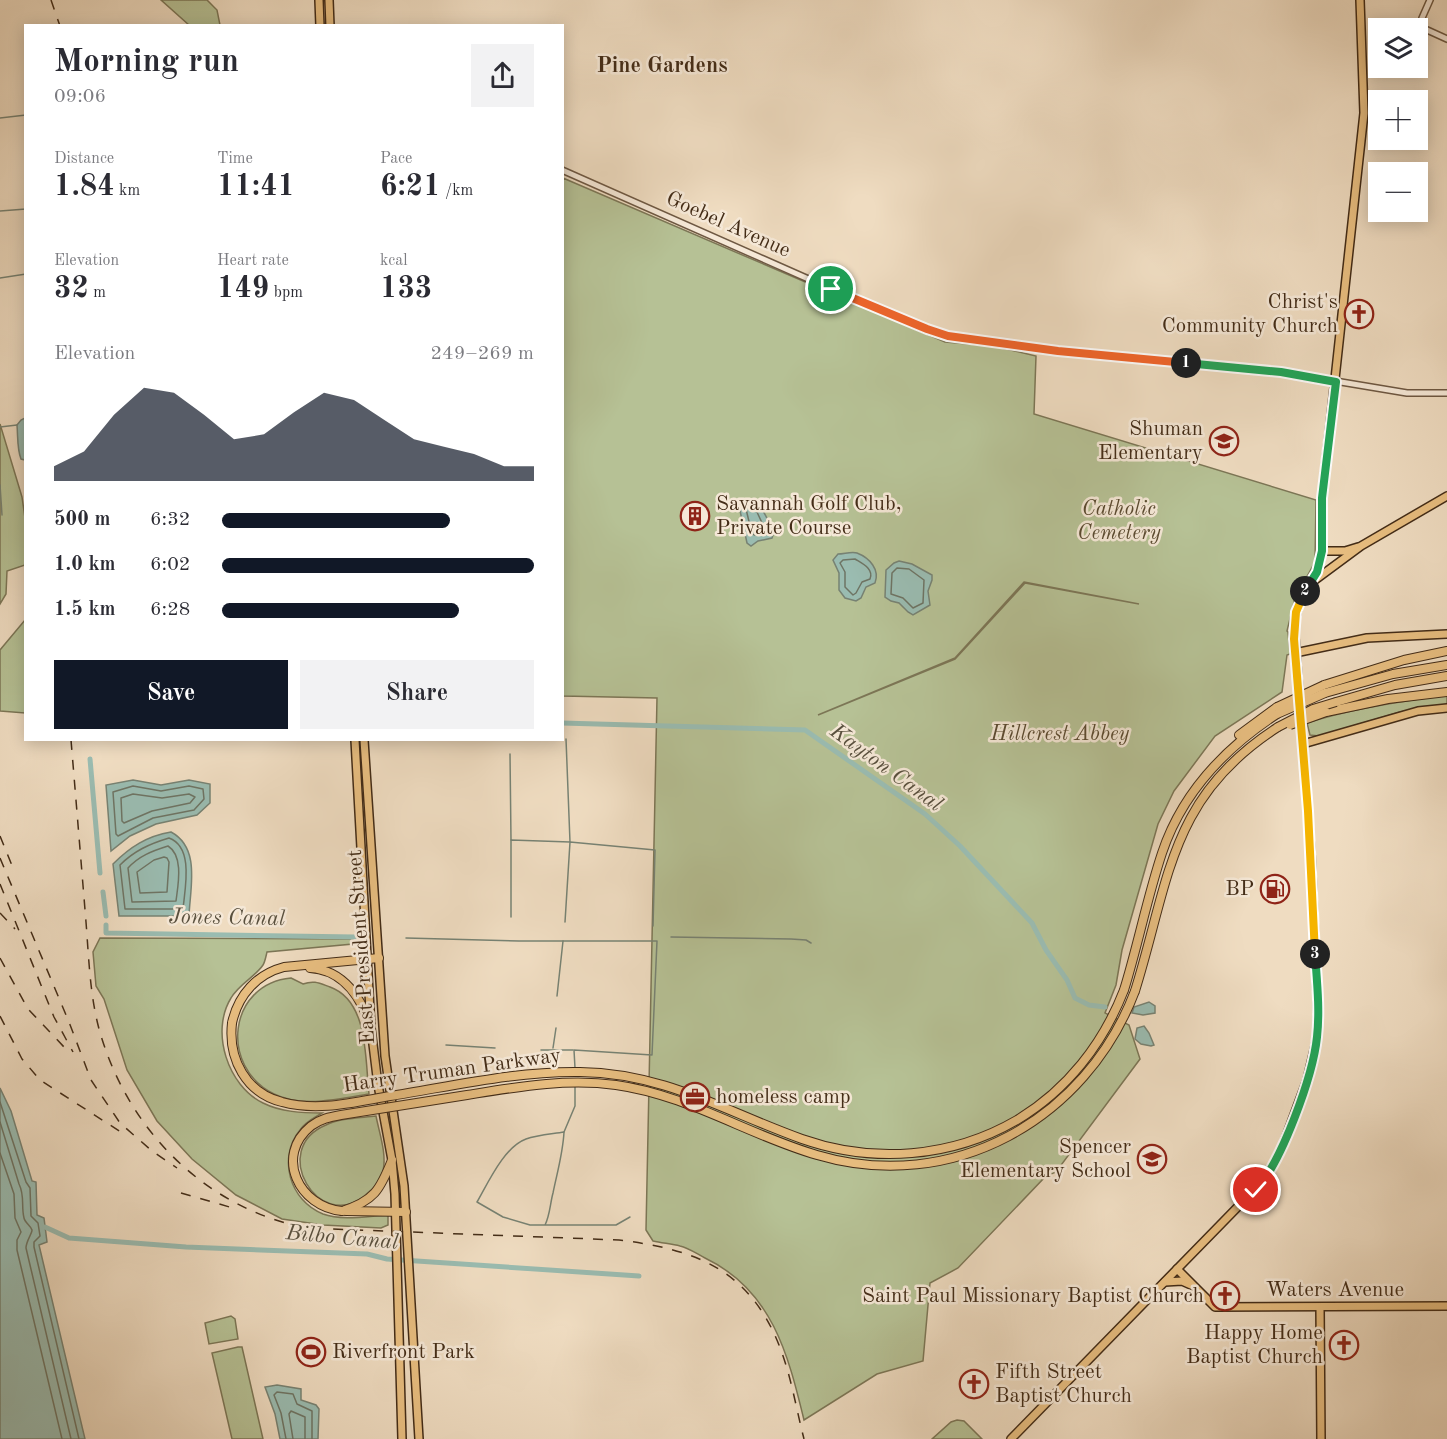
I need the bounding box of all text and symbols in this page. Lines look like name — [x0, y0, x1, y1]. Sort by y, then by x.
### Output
map controls — [1368, 18, 1428, 222]
button: layers — [1368, 18, 1428, 78]
button: share — [471, 44, 534, 107]
text: Morning run — [54, 46, 239, 79]
district label: Pine Gardens — [596, 55, 728, 77]
text: 09:06 — [54, 87, 106, 107]
button: + — [1368, 90, 1428, 150]
text: Distance — [54, 151, 114, 167]
text: Time — [217, 151, 253, 167]
text: Pace — [380, 151, 412, 167]
button: − — [1368, 162, 1428, 222]
text: 1.84 — [54, 172, 115, 202]
text: 11:41 — [217, 172, 295, 202]
text: 6:21 — [380, 172, 441, 202]
text: km — [115, 183, 140, 199]
text: /km — [441, 183, 473, 199]
street label: Goebel Avenue — [663, 188, 793, 262]
text: Elevation — [54, 253, 119, 269]
text: Heart rate — [217, 253, 289, 269]
text: kcal — [380, 253, 408, 269]
pin — [805, 263, 856, 314]
icon: arrive — [814, 272, 847, 305]
text: 32 — [54, 274, 89, 304]
text: 149 — [217, 274, 269, 304]
text: 133 — [380, 274, 432, 304]
text: m — [89, 285, 106, 301]
text: bpm — [269, 285, 303, 301]
place label: Christ's Community Church — [1162, 292, 1338, 337]
church icon: Christ's Community Church — [1343, 298, 1375, 330]
text: Elevation — [54, 344, 135, 364]
text: 249–269 m — [431, 344, 534, 364]
pin: 1 — [1171, 348, 1201, 378]
text: 1 — [1181, 355, 1191, 371]
place label: Shuman Elementary — [1098, 419, 1203, 464]
school or university icon: Shuman Elementary — [1208, 425, 1240, 457]
place label: Savannah Golf Club, Private Course — [716, 494, 902, 539]
park label: Catholic Cemetery — [1077, 499, 1161, 544]
building icon: Savannah Golf Club, Private Course — [679, 500, 711, 532]
text: 500 m — [54, 510, 110, 530]
text: 6:32 — [150, 510, 190, 530]
text: 1.0 km — [54, 555, 116, 575]
text: 6:02 — [150, 555, 190, 575]
pin: 2 — [1290, 576, 1320, 606]
text: 2 — [1300, 583, 1310, 599]
text: 1.5 km — [54, 600, 116, 620]
text: 6:28 — [150, 600, 190, 620]
button: Save — [54, 660, 288, 729]
button: Share — [300, 660, 534, 729]
water label: Kayton Canal — [825, 719, 947, 816]
park label: Hillcrest Abbey — [990, 724, 1130, 745]
street label: East President Street — [345, 849, 379, 1045]
fuel station icon: BP — [1259, 873, 1291, 905]
place label: BP — [1225, 879, 1254, 900]
water label: Jones Canal — [169, 906, 286, 930]
pin: 3 — [1300, 939, 1330, 969]
text: 3 — [1310, 946, 1320, 962]
street label: Harry Truman Parkway — [341, 1045, 563, 1097]
office icon: homeless camp — [679, 1081, 711, 1113]
place label: homeless camp — [716, 1087, 851, 1108]
place label: Spencer Elementary School — [960, 1137, 1131, 1182]
school or university icon: Spencer Elementary School — [1136, 1143, 1168, 1175]
pin — [1230, 1164, 1281, 1215]
icon: check — [1239, 1173, 1272, 1206]
water label: Bilbo Canal — [284, 1222, 400, 1254]
church icon: Saint Paul Missionary Baptist Church — [1209, 1280, 1241, 1312]
street label: Waters Avenue — [1266, 1280, 1404, 1301]
place label: Saint Paul Missionary Baptist Church — [862, 1286, 1204, 1307]
place label: Happy Home Baptist Church — [1186, 1323, 1323, 1368]
church icon: Happy Home Baptist Church — [1328, 1329, 1360, 1361]
sports icon: Riverfront Park — [295, 1336, 327, 1368]
place label: Riverfront Park — [332, 1342, 475, 1363]
place label: Fifth Street Baptist Church — [995, 1362, 1132, 1407]
church icon: Fifth Street Baptist Church — [958, 1368, 990, 1400]

